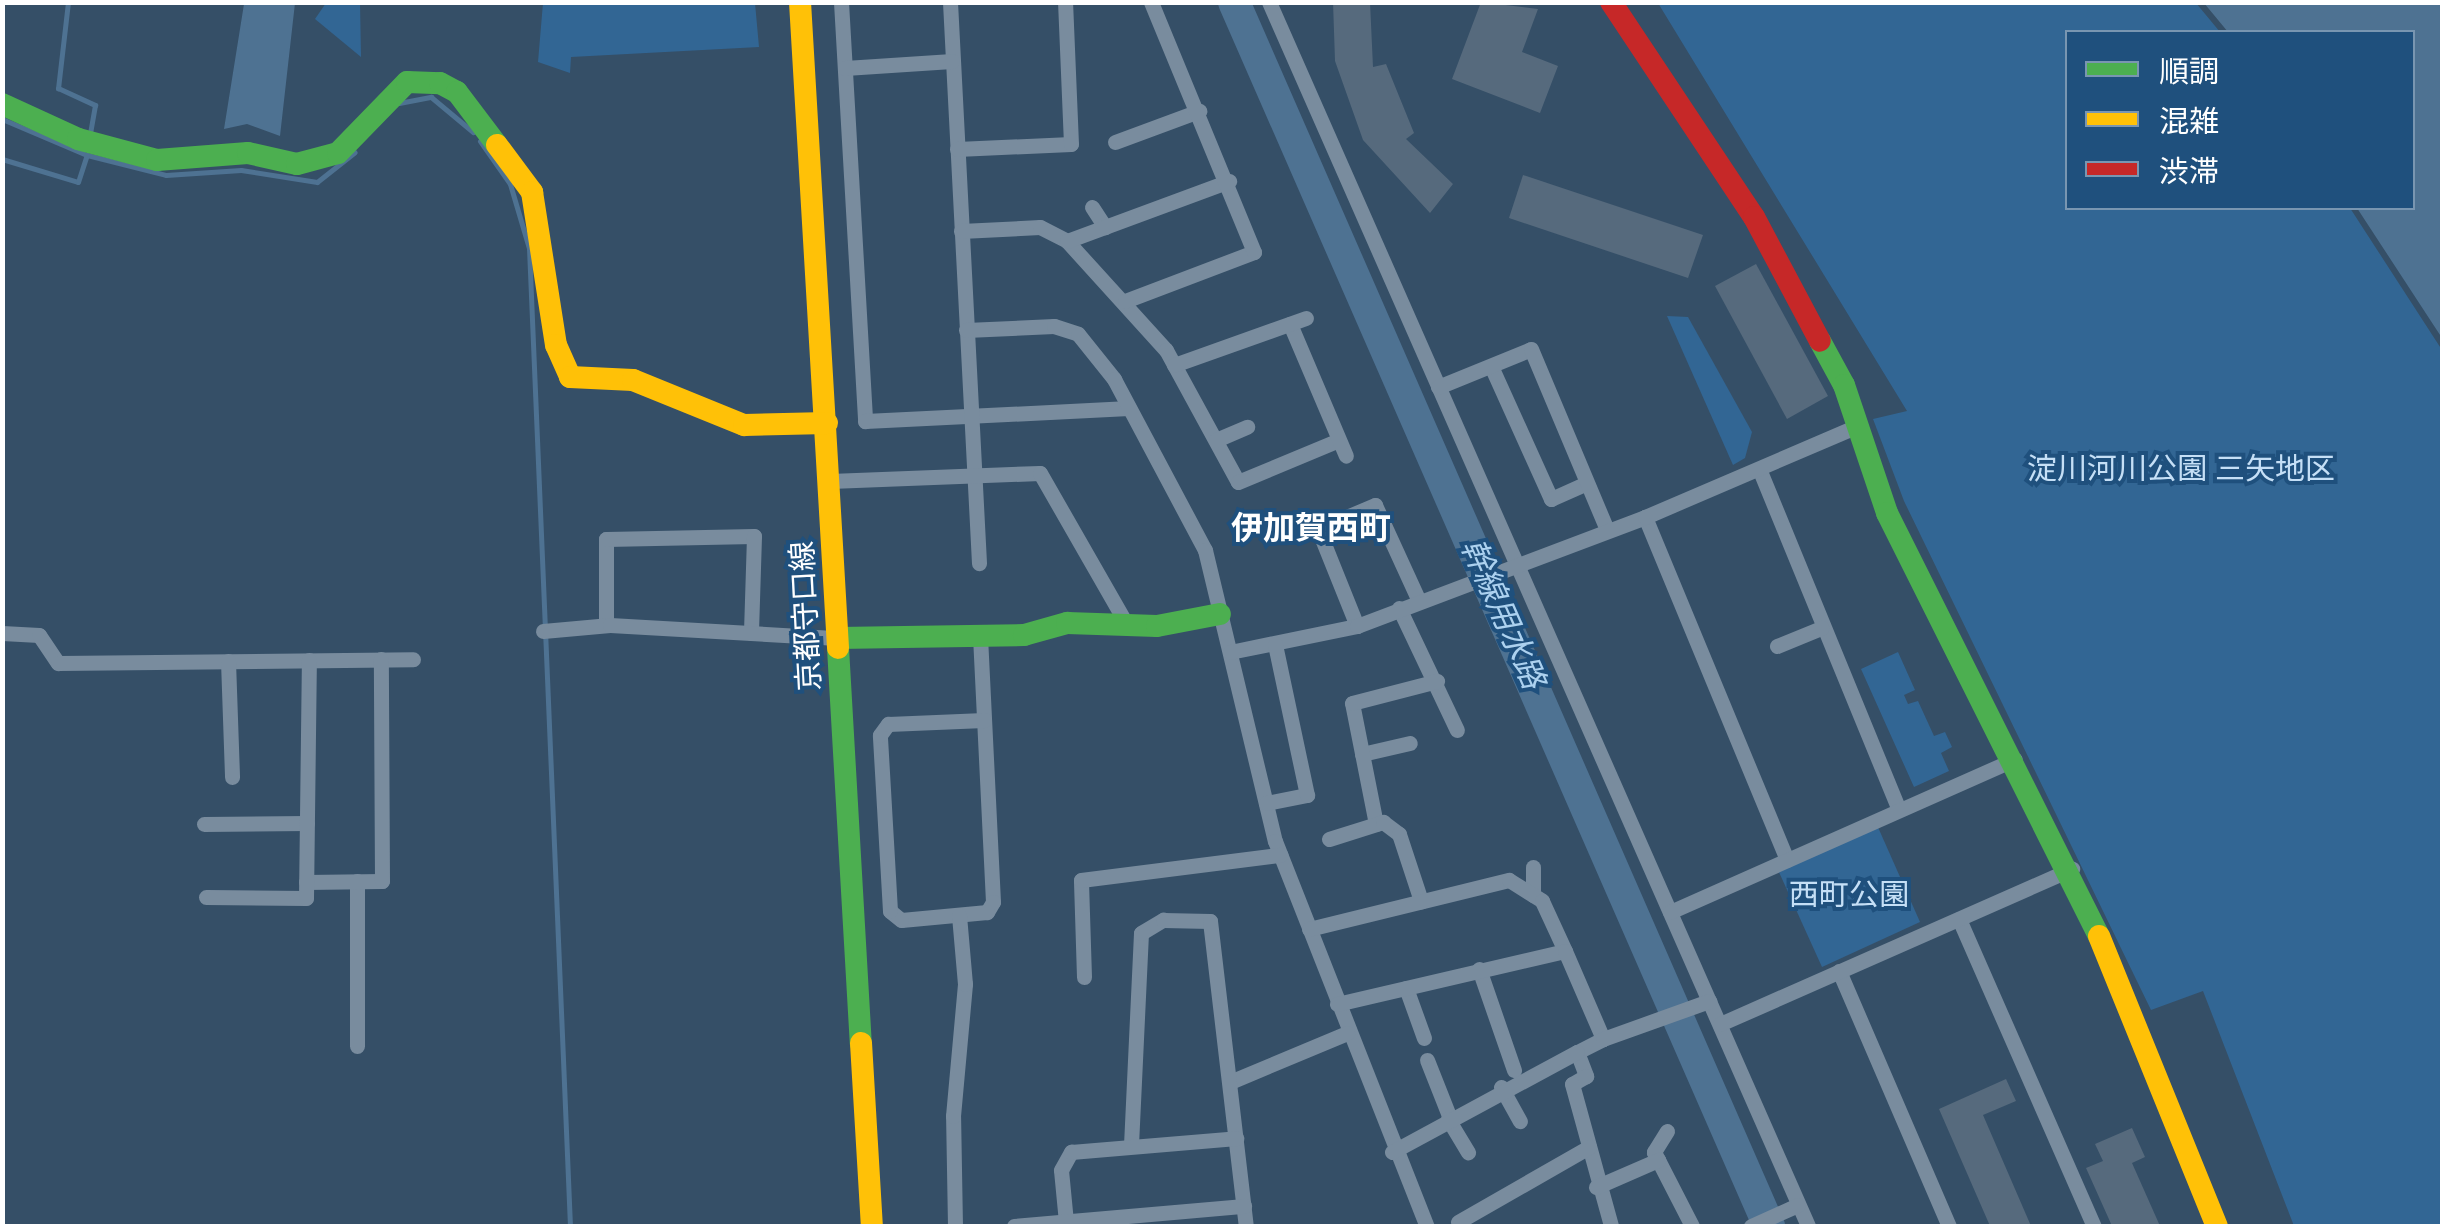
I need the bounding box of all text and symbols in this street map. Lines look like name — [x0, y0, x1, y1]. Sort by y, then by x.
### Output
legend — [2065, 30, 2415, 210]
text: 順調 — [2159, 54, 2219, 91]
text: 混雑 — [2159, 104, 2219, 141]
text: 渋滞 — [2159, 154, 2219, 191]
park label: 淀川河川公園 三矢地区 — [2027, 452, 2335, 488]
district label: 伊加賀西町 — [1231, 510, 1391, 548]
water label: 幹線用水路 — [1452, 533, 1552, 695]
street label: 京都守口線 — [785, 540, 829, 692]
park label: 西町公園 — [1789, 878, 1909, 914]

